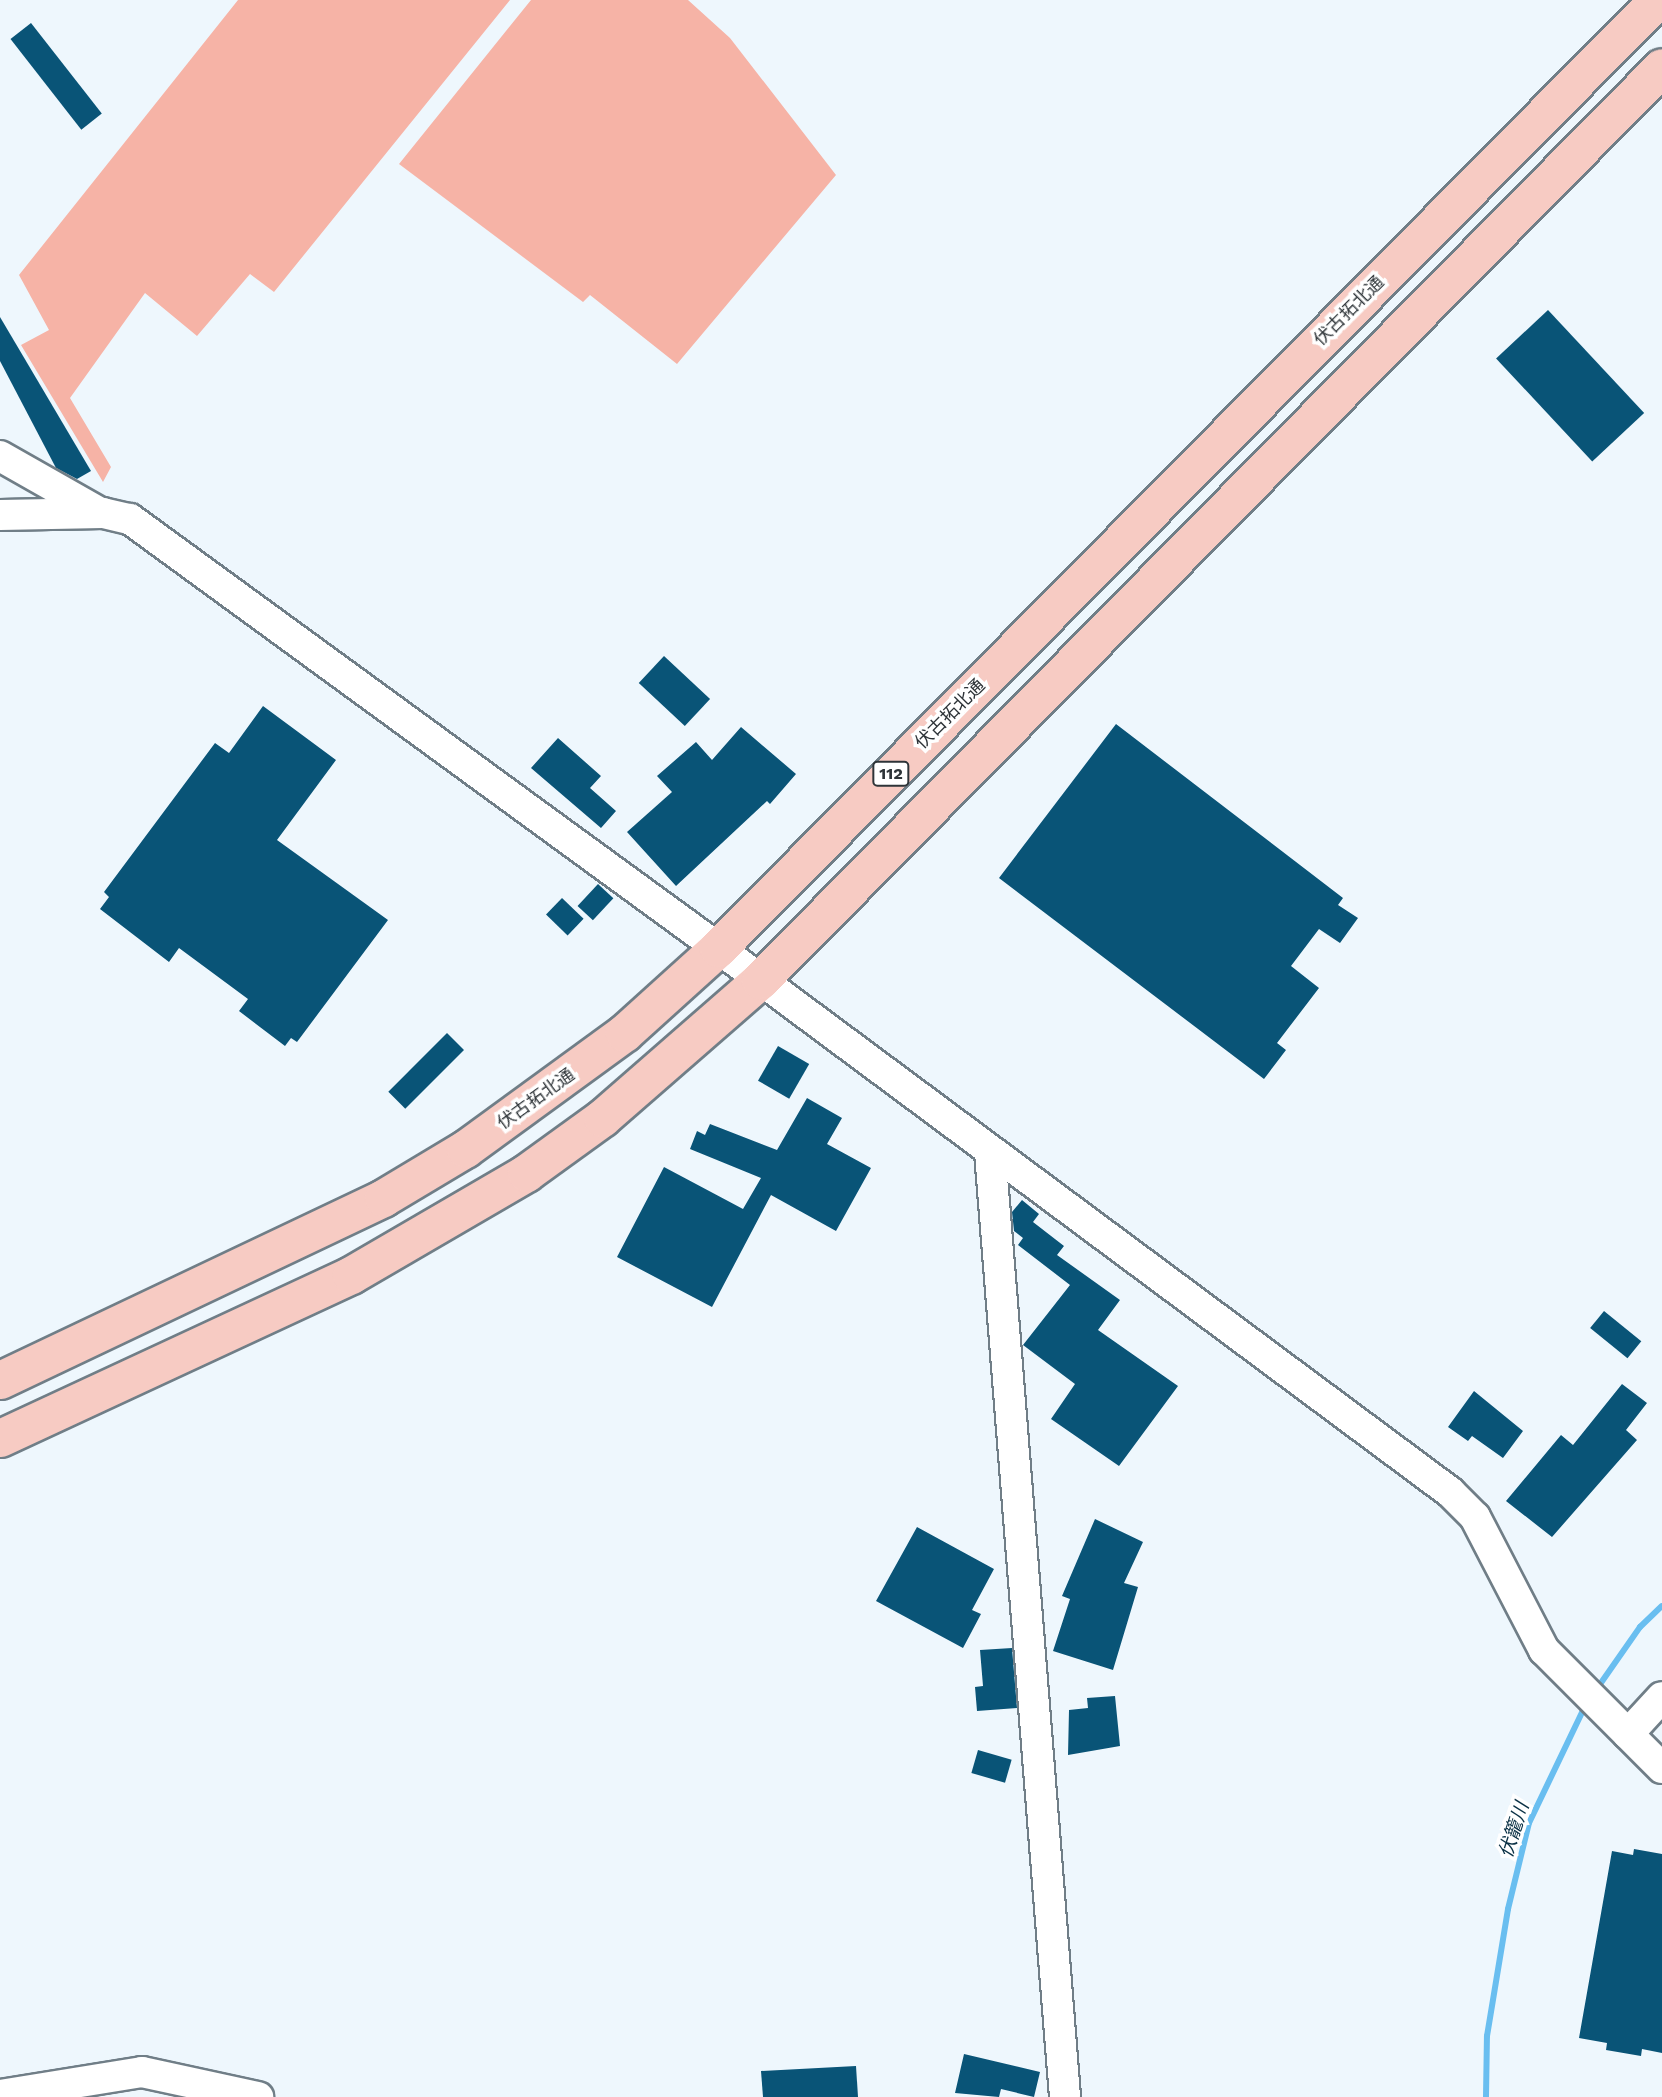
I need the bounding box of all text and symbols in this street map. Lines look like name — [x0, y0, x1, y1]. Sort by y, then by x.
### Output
street label: 伏古拓北通 — [1310, 272, 1388, 350]
street label: 伏古拓北通 — [911, 675, 989, 753]
road number: 112 — [872, 762, 910, 786]
street label: 伏古拓北通 — [493, 1064, 579, 1134]
water label: 伏籠川 — [1494, 1799, 1534, 1861]

